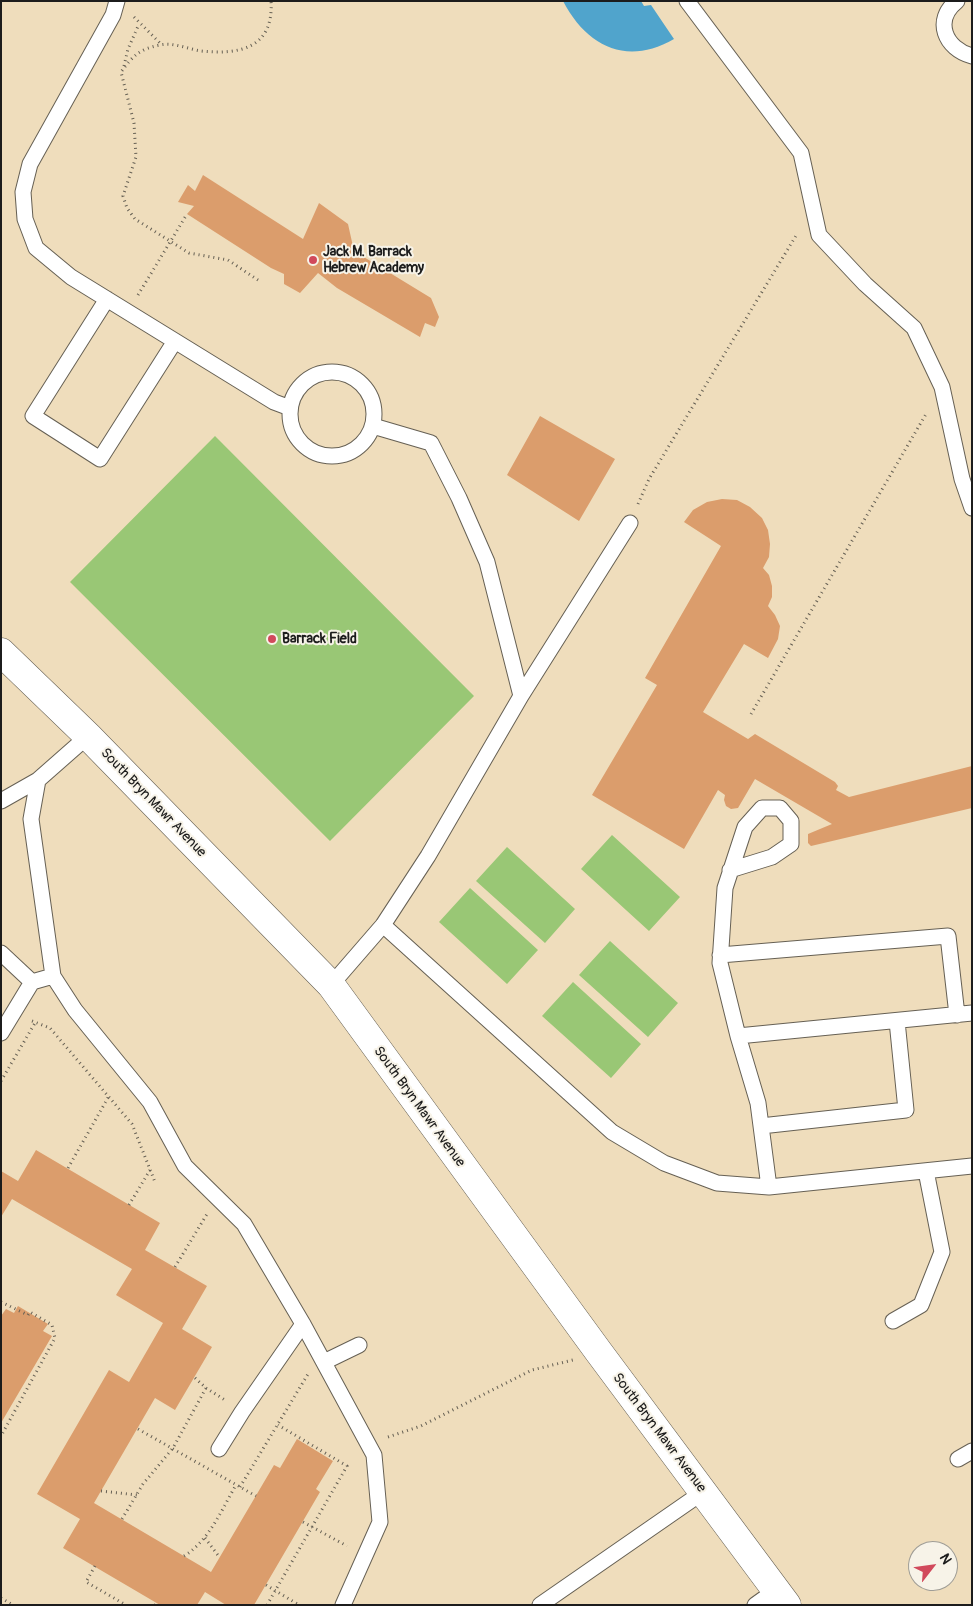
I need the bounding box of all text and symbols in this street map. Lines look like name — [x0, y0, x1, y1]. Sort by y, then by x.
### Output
place label: Jack M. Barrack Hebrew Academy — [323, 244, 424, 276]
marker: Jack M. Barrack Hebrew Academy — [307, 254, 319, 266]
place label: Barrack Field — [282, 631, 357, 647]
marker: Barrack Field — [266, 633, 278, 645]
street label: South Bryn Mawr Avenue — [97, 745, 209, 861]
street label: South Bryn Mawr Avenue — [370, 1043, 468, 1171]
street label: South Bryn Mawr Avenue — [609, 1370, 709, 1496]
north arrow — [908, 1541, 958, 1591]
text: N — [936, 1550, 955, 1567]

